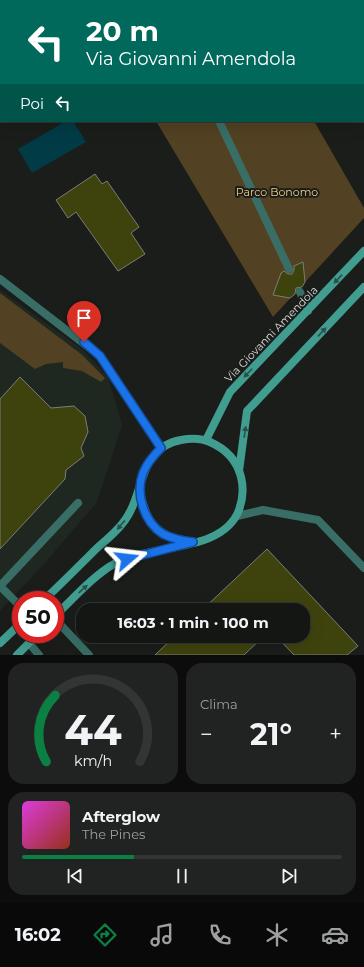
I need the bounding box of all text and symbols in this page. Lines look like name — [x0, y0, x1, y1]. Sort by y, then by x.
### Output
text: 20 m — [86, 14, 159, 48]
icon: left — [20, 16, 72, 68]
text: Via Giovanni Amendola — [86, 48, 296, 70]
icon: left — [52, 92, 74, 114]
text: Poi — [20, 94, 44, 113]
park label: Parco Bonomo — [236, 185, 318, 199]
one-way arrow — [334, 275, 343, 284]
street label: Via Giovanni Amendola — [221, 283, 321, 385]
pin — [67, 301, 101, 342]
icon: arrive — [73, 307, 95, 329]
one-way arrow — [317, 327, 327, 337]
one-way arrow — [244, 369, 253, 378]
one-way arrow — [241, 426, 248, 438]
one-way arrow — [116, 519, 125, 530]
position arrow — [106, 538, 148, 580]
one-way arrow — [78, 584, 88, 594]
speed limit sign: 50 — [12, 591, 64, 643]
text: 16:03 · 1 min · 100 m — [117, 613, 269, 632]
text: Clima — [200, 696, 238, 712]
text: 44 — [64, 704, 122, 754]
text: 21° — [250, 716, 292, 753]
text: − — [200, 721, 213, 748]
text: + — [329, 721, 342, 748]
text: km/h — [74, 751, 112, 769]
text: Afterglow — [82, 807, 160, 826]
text: The Pines — [82, 826, 145, 842]
icon: previous — [64, 865, 86, 887]
icon: pause — [171, 865, 193, 887]
icon: next — [278, 865, 300, 887]
icon: directions — [91, 921, 119, 949]
icon: music — [148, 921, 176, 949]
icon: phone — [206, 921, 234, 949]
icon: climate — [263, 921, 291, 949]
icon: car — [321, 921, 349, 949]
text: 16:02 — [15, 924, 61, 946]

